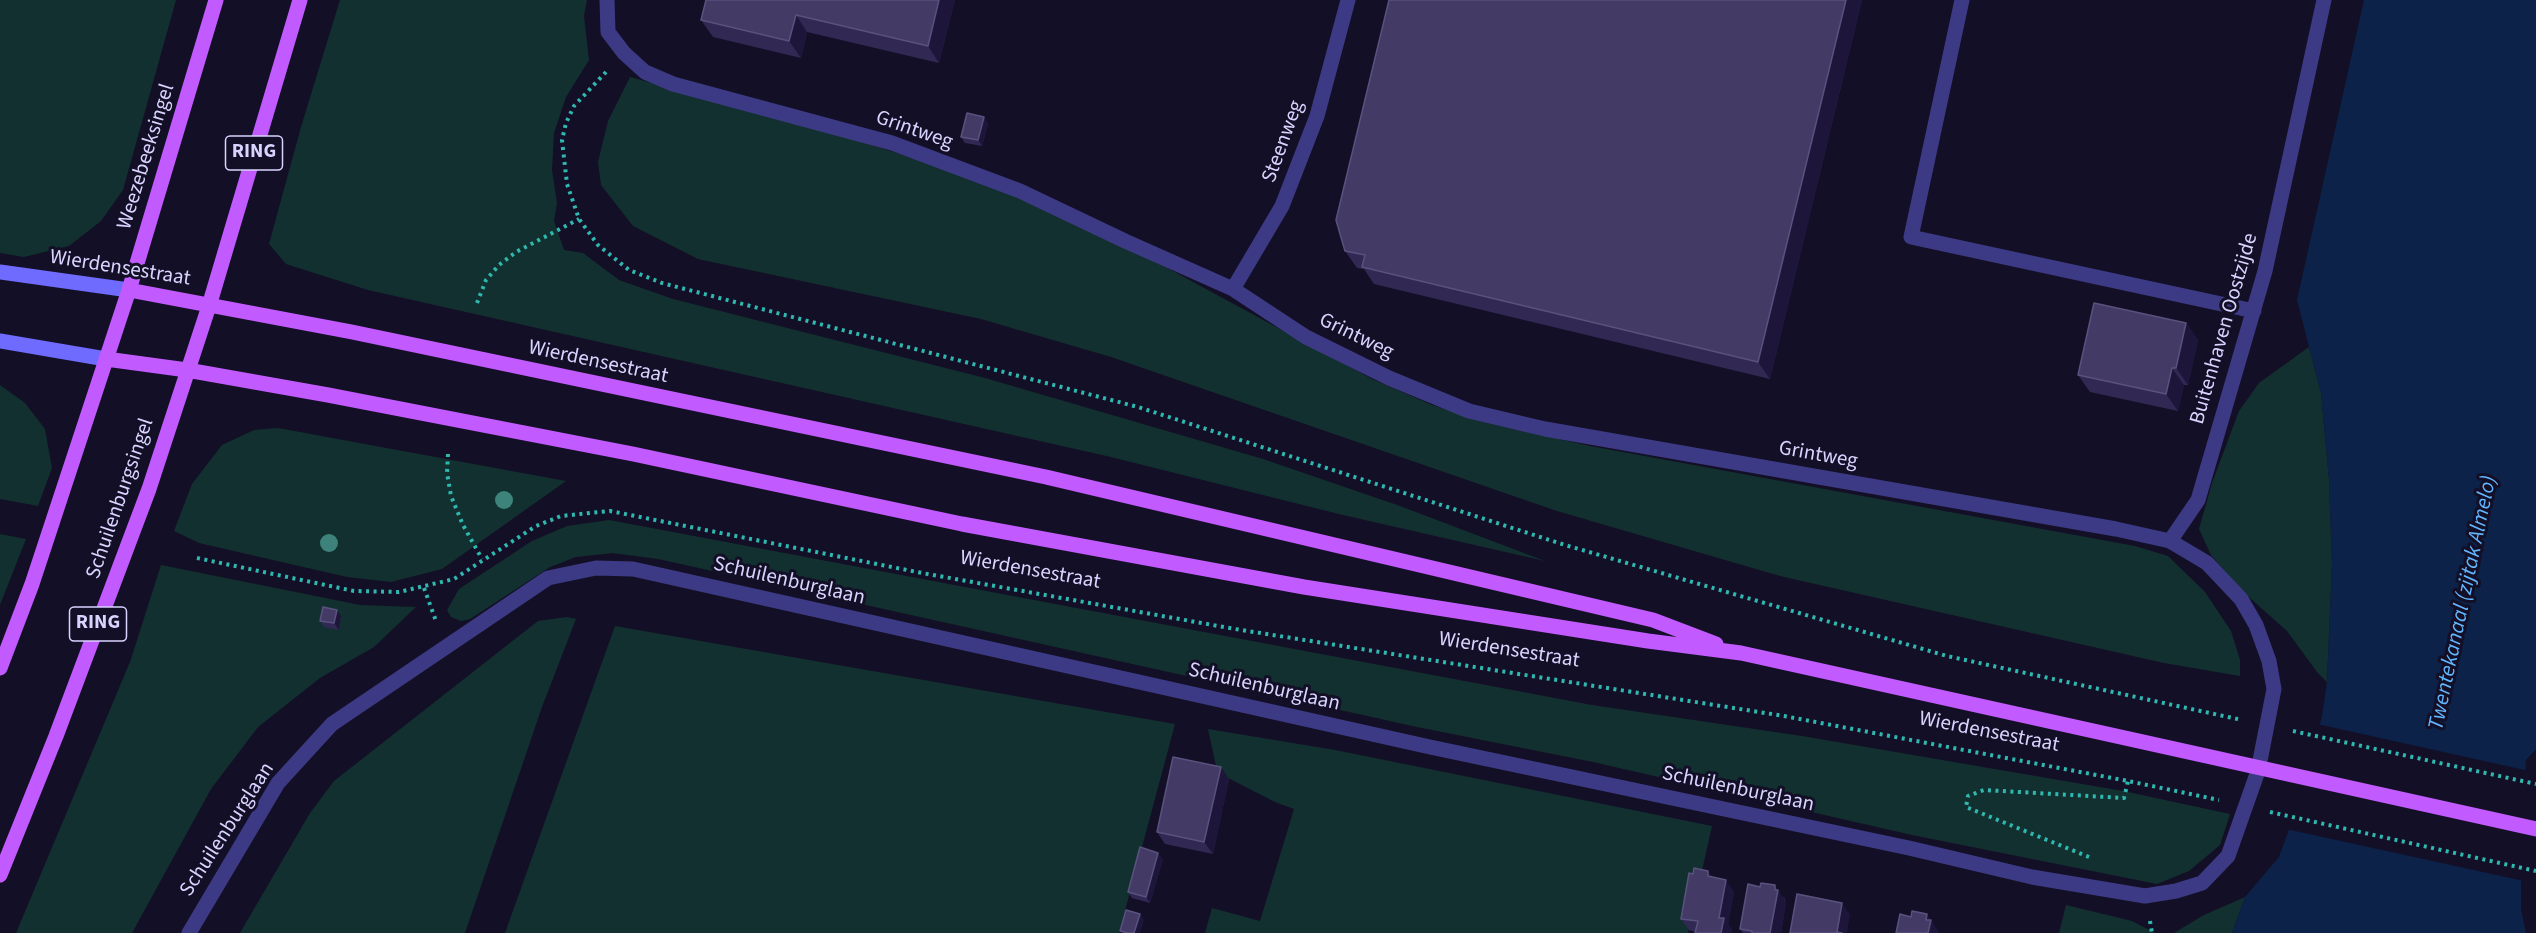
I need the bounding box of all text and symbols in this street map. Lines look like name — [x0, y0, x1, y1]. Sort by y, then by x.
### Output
street label: Weezebeeksingel — [113, 81, 181, 233]
street label: Steenweg — [1258, 97, 1310, 187]
street label: Grintweg — [872, 106, 956, 156]
road number: RING — [226, 136, 282, 170]
street label: Buitenhaven Oostzijde — [2186, 231, 2264, 427]
street label: Wierdensestraat — [48, 245, 192, 293]
street label: Grintweg — [1315, 308, 1397, 366]
street label: Wierdensestraat — [526, 336, 670, 390]
street label: Schuilenburgsingel — [82, 415, 160, 583]
street label: Grintweg — [1777, 437, 1859, 475]
water label: Twentekanaal (zijtak Almelo) — [2424, 473, 2504, 733]
street label: Wierdensestraat — [958, 546, 1102, 596]
street label: Schuilenburglaan — [711, 552, 867, 612]
road number: RING — [70, 607, 126, 641]
street label: Wierdensestraat — [1437, 627, 1581, 675]
street label: Schuilenburglaan — [1186, 658, 1342, 718]
street label: Wierdensestraat — [1917, 707, 2061, 759]
street label: Schuilenburglaan — [175, 758, 281, 902]
street label: Schuilenburglaan — [1660, 762, 1816, 818]

